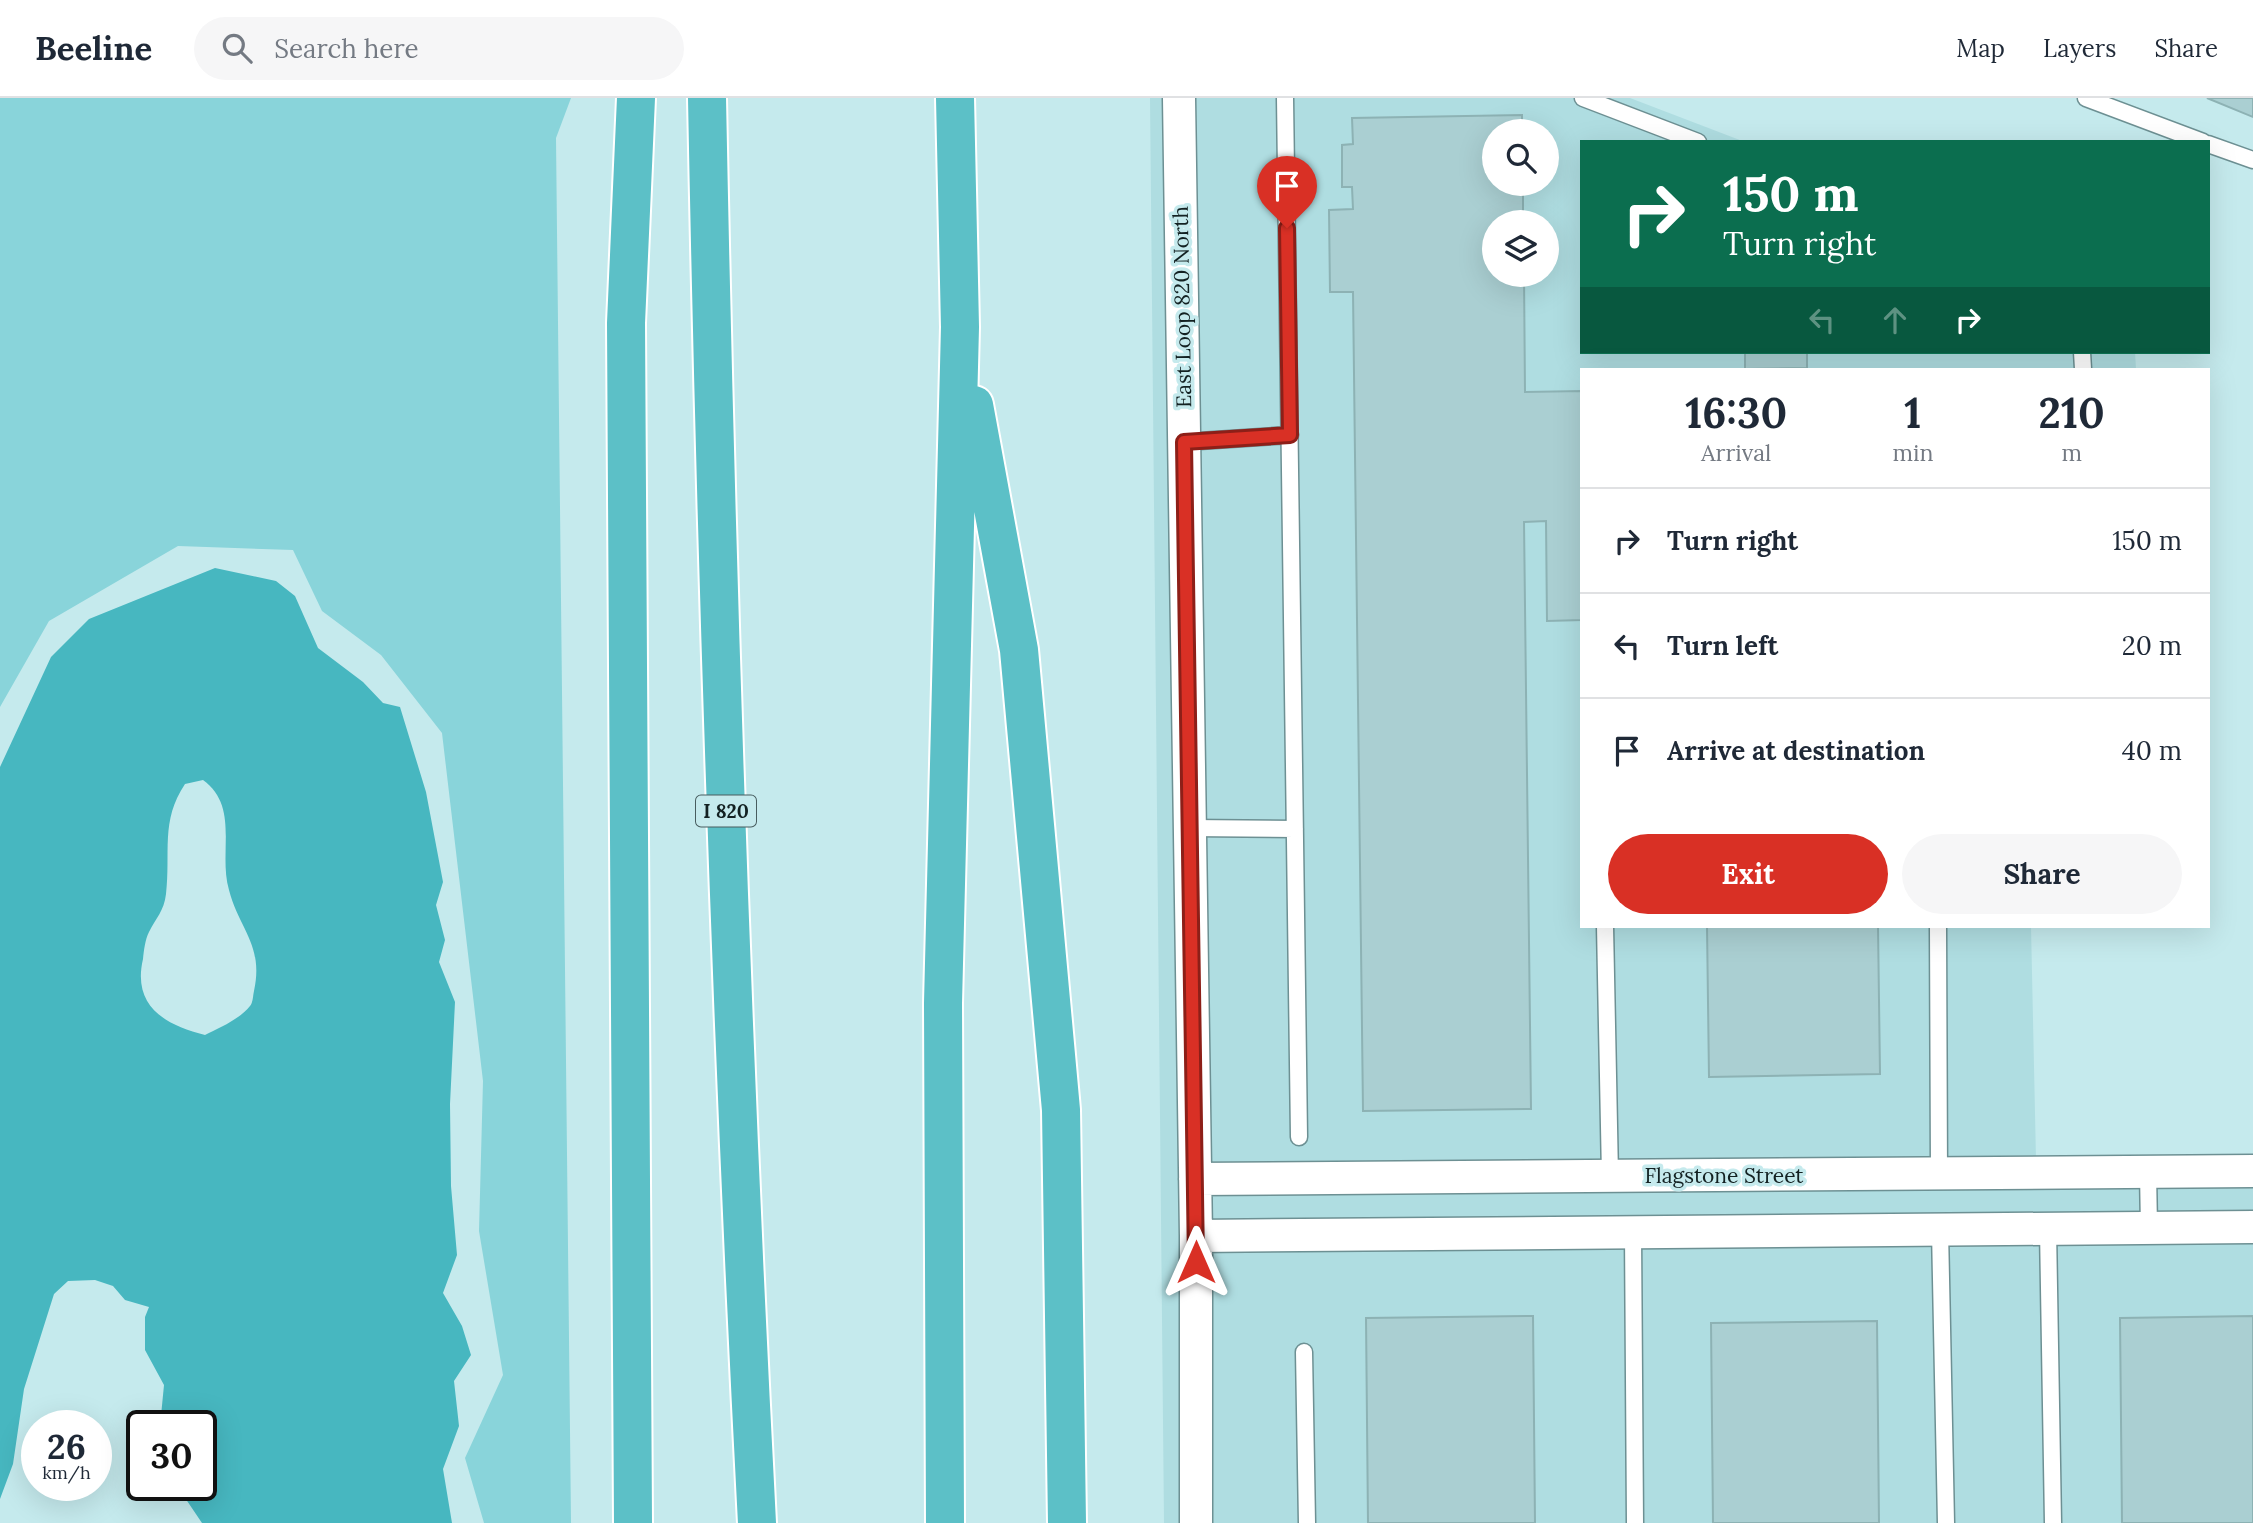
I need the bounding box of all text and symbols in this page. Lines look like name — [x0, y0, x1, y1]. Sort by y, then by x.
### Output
search box — [194, 17, 684, 80]
text: Beeline — [35, 27, 152, 69]
icon: search — [218, 29, 256, 67]
text: Search here — [274, 32, 419, 65]
text: Map — [1956, 33, 2005, 64]
text: Layers — [2043, 33, 2116, 64]
text: Share — [2154, 33, 2218, 64]
map controls — [1482, 119, 1559, 287]
button: search — [1482, 119, 1559, 196]
pin — [1257, 156, 1317, 228]
text: 150 m — [1723, 162, 1859, 224]
icon: arrive — [1268, 167, 1306, 205]
icon: right — [1608, 168, 1699, 259]
street label: East Loop 820 North — [1167, 206, 1197, 408]
button: layers — [1482, 210, 1559, 287]
text: Turn right — [1723, 223, 1876, 264]
icon: left — [1803, 301, 1841, 339]
icon: ahead — [1876, 301, 1914, 339]
icon: right — [1949, 301, 1987, 339]
text: 16:30 — [1685, 386, 1787, 440]
text: 1 — [1904, 386, 1921, 440]
text: 210 — [2039, 386, 2105, 440]
text: Arrival — [1701, 438, 1771, 467]
text: min — [1892, 438, 1933, 467]
text: m — [2061, 438, 2082, 467]
icon: right — [1608, 522, 1646, 560]
text: Turn right — [1667, 524, 1798, 557]
text: 150 m — [2112, 524, 2182, 557]
icon: left — [1608, 627, 1646, 665]
text: Turn left — [1667, 629, 1778, 662]
text: 20 m — [2122, 629, 2182, 662]
icon: arrive — [1608, 732, 1646, 770]
text: Arrive at destination — [1667, 734, 1925, 767]
text: 40 m — [2122, 734, 2182, 767]
road number: I 820 — [696, 796, 756, 826]
button: Exit — [1608, 834, 1888, 914]
button: Share — [1902, 834, 2182, 914]
street label: Flagstone Street — [1645, 1162, 1804, 1189]
position arrow — [1159, 1225, 1233, 1299]
speed limit sign: 30 — [126, 1410, 217, 1501]
text: 26 — [47, 1424, 86, 1469]
text: km/h — [42, 1461, 91, 1484]

